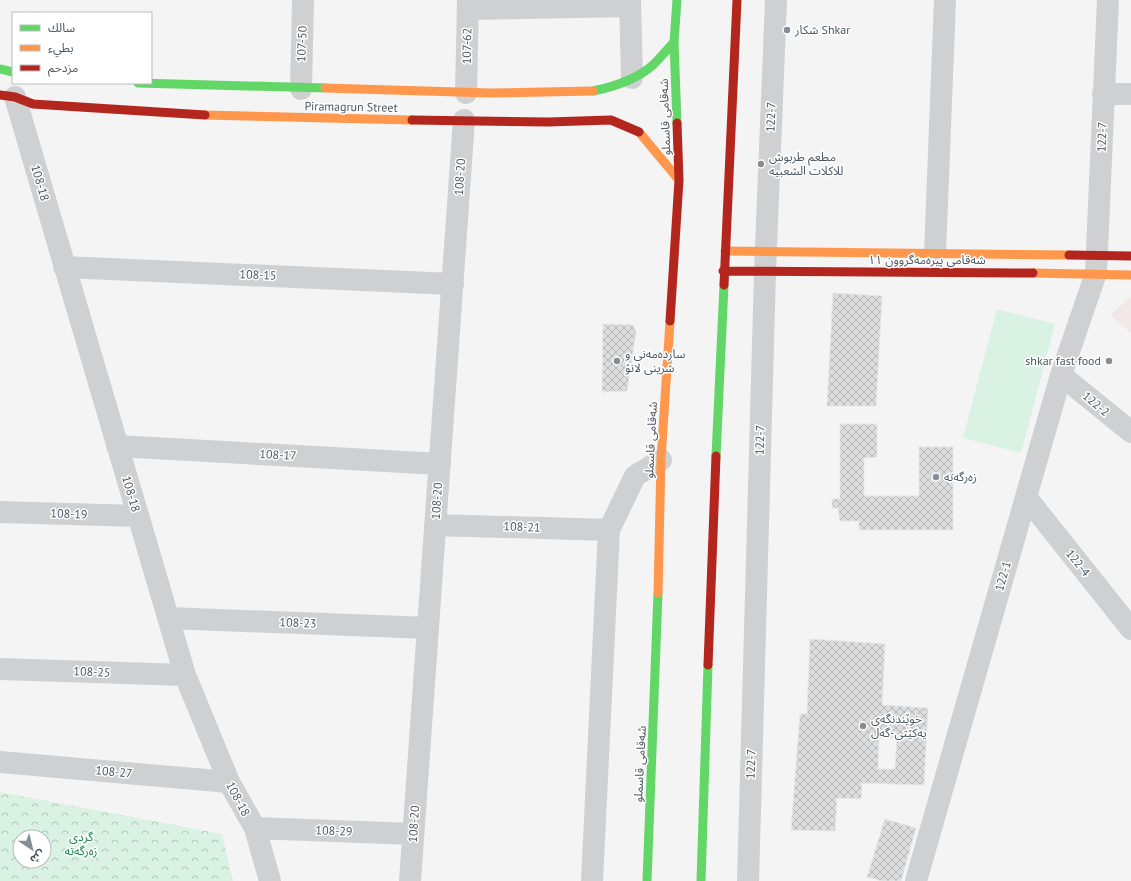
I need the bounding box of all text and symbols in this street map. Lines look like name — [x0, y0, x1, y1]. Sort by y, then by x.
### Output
legend — [12, 12, 152, 84]
text: سالك — [48, 20, 75, 35]
place label: شکار Shkar — [794, 22, 850, 37]
street label: 107-50 — [293, 25, 310, 62]
marker: شکار Shkar — [782, 25, 792, 35]
street label: 107-62 — [459, 28, 474, 64]
text: بطيء — [48, 40, 74, 58]
text: مزدحم — [48, 60, 78, 77]
street label: شەقامی قاسملو — [656, 78, 673, 156]
street label: Piramagrun Street — [304, 98, 398, 115]
street label: 122-7 — [762, 101, 779, 132]
street label: 122-7 — [1093, 121, 1110, 152]
place label: مطعم طربوش للاكلات الشعبيه — [769, 149, 843, 178]
street label: 108-20 — [451, 158, 468, 196]
marker: مطعم طربوش للاكلات الشعبيه — [756, 159, 766, 169]
street label: 108-18 — [28, 163, 53, 203]
street label: شەقامی پیرەمەگروون ١١ — [868, 252, 986, 268]
street label: 108-15 — [239, 266, 277, 283]
place label: ساردەمەنی و شرینی لانۆ — [625, 346, 685, 375]
place label: shkar fast food — [1025, 353, 1101, 368]
marker: ساردەمەنی و شرینی لانۆ — [612, 356, 622, 366]
marker: shkar fast food — [1104, 356, 1114, 366]
street label: 122-2 — [1080, 388, 1113, 419]
street label: شەقامی قاسملو — [641, 401, 660, 479]
street label: 122-7 — [751, 424, 768, 455]
street label: 108-17 — [259, 446, 297, 463]
place label: زەرگەتە — [944, 469, 977, 484]
marker: زەرگەتە — [931, 472, 941, 482]
street label: 108-18 — [119, 474, 144, 514]
street label: 108-20 — [428, 482, 445, 520]
street label: 108-19 — [50, 505, 88, 522]
street label: 108-21 — [503, 518, 541, 535]
street label: 122-4 — [1063, 546, 1094, 580]
street label: 122-1 — [991, 559, 1014, 593]
street label: 108-23 — [279, 614, 317, 631]
street label: 108-25 — [73, 663, 111, 680]
place label: خوێندنگەی یەکێتی-گەل — [871, 711, 927, 740]
marker: خوێندنگەی یەکێتی-گەل — [858, 721, 868, 731]
street label: شەقامی قاسملو — [630, 725, 649, 803]
street label: 122-7 — [742, 748, 759, 779]
street label: 108-27 — [95, 762, 133, 781]
street label: 108-18 — [223, 779, 254, 819]
street label: 108-20 — [405, 805, 422, 843]
street label: 108-29 — [315, 822, 353, 839]
north arrow — [12, 829, 52, 869]
park label: گردی زەرگەتە — [65, 829, 97, 858]
text: ش — [28, 847, 48, 867]

